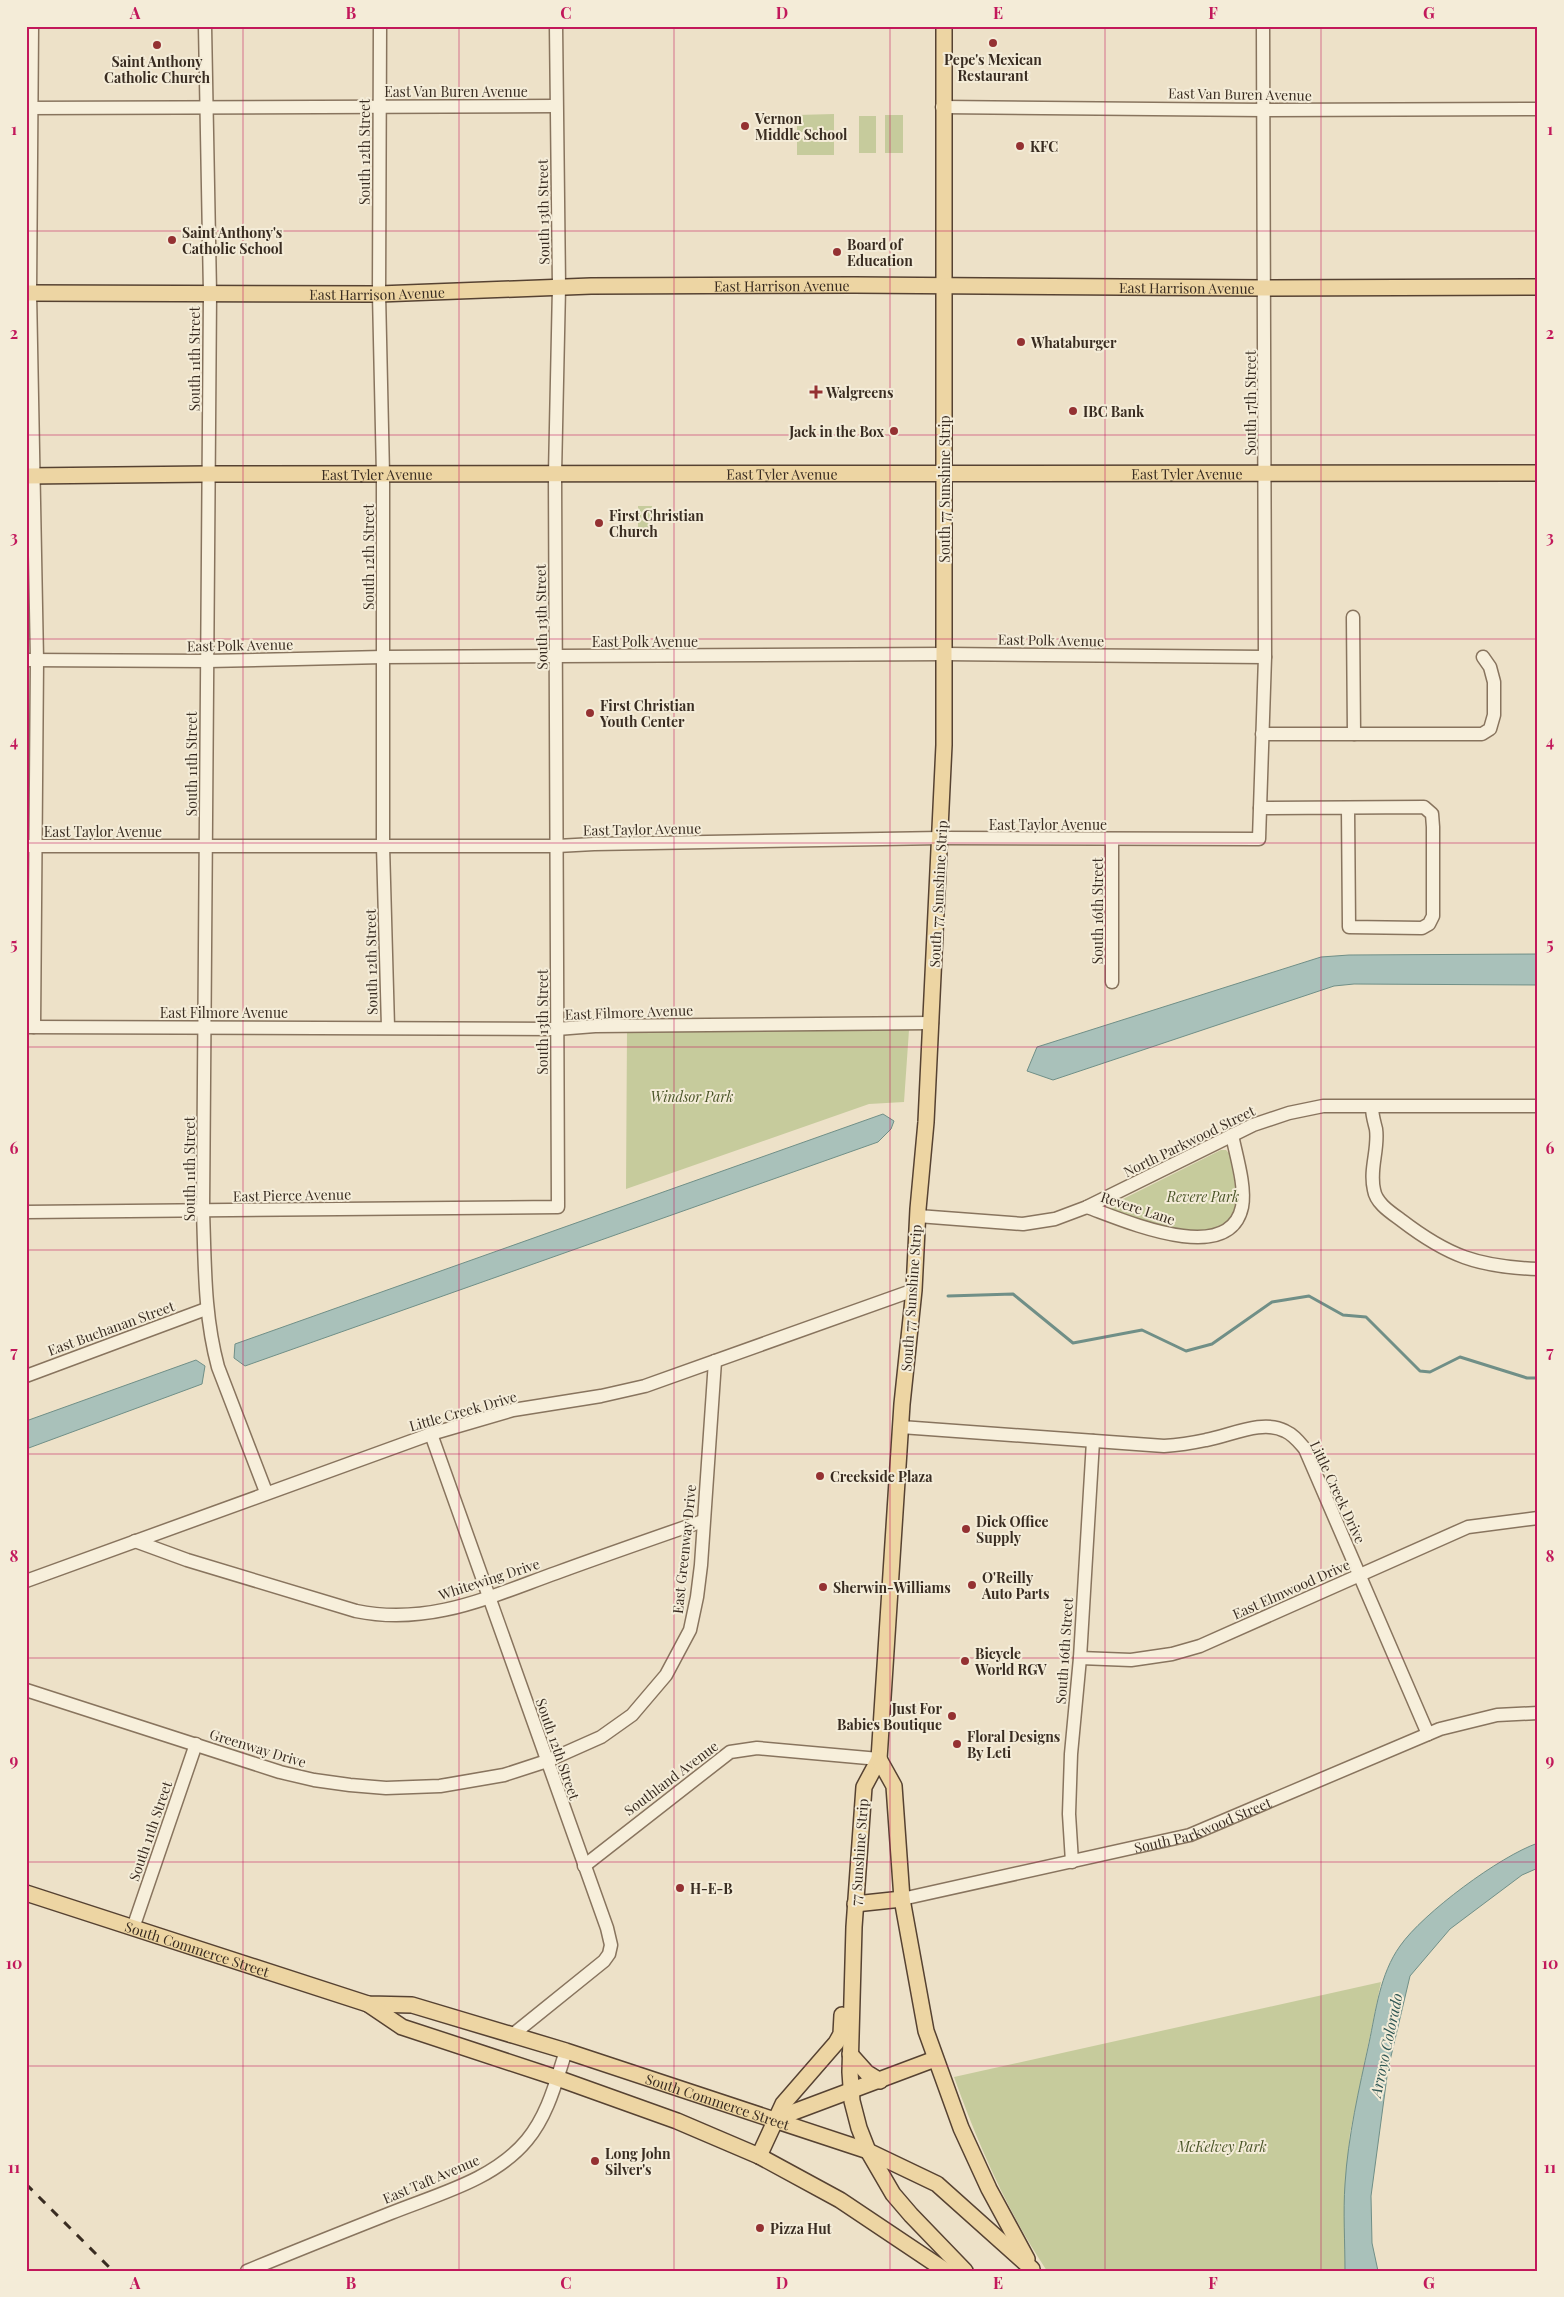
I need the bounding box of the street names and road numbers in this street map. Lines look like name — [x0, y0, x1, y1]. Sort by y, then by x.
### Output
street label: East Van Buren Avenue — [384, 82, 528, 101]
street label: East Van Buren Avenue — [1168, 83, 1312, 105]
street label: South 12th Street — [355, 98, 374, 205]
street label: South 13th Street — [533, 158, 553, 265]
street label: East Harrison Avenue — [714, 276, 850, 295]
street label: East Harrison Avenue — [1119, 277, 1255, 297]
street label: East Harrison Avenue — [309, 282, 445, 304]
street label: South 11th Street — [185, 306, 204, 411]
street label: South 17th Street — [1241, 349, 1260, 456]
street label: South 77 Sunshine Strip — [935, 415, 954, 563]
street label: East Tyler Avenue — [321, 464, 433, 483]
street label: East Tyler Avenue — [726, 464, 838, 483]
street label: East Tyler Avenue — [1131, 464, 1243, 483]
street label: South 12th Street — [359, 503, 378, 610]
street label: South 13th Street — [531, 563, 551, 670]
street label: East Polk Avenue — [998, 630, 1104, 650]
street label: East Polk Avenue — [592, 632, 698, 651]
street label: East Polk Avenue — [187, 635, 293, 655]
street label: South 11th Street — [182, 711, 201, 816]
street label: East Taylor Avenue — [989, 815, 1107, 834]
street label: East Taylor Avenue — [583, 818, 701, 840]
street label: South 77 Sunshine Strip — [925, 820, 951, 968]
street label: East Taylor Avenue — [44, 822, 162, 841]
street label: South 16th Street — [1088, 857, 1107, 964]
street label: South 12th Street — [361, 908, 381, 1015]
street label: South 13th Street — [533, 968, 552, 1075]
street label: East Filmore Avenue — [565, 1000, 693, 1024]
street label: East Filmore Avenue — [160, 1003, 288, 1022]
street label: North Parkwood Street — [1120, 1100, 1259, 1181]
street label: South 11th Street — [180, 1116, 199, 1221]
street label: East Pierce Avenue — [233, 1184, 351, 1206]
street label: Revere Lane — [1098, 1187, 1178, 1229]
street label: South 77 Sunshine Strip — [896, 1224, 926, 1372]
street label: East Buchanan Street — [45, 1296, 178, 1360]
street label: Little Creek Drive — [407, 1387, 519, 1435]
street label: Little Creek Drive — [1306, 1438, 1370, 1546]
street label: East Greenway Drive — [668, 1483, 700, 1615]
street label: Whitewing Drive — [435, 1554, 542, 1605]
street label: East Elmwood Drive — [1229, 1555, 1353, 1623]
street label: South 16th Street — [1051, 1596, 1077, 1705]
street label: South 12th Street — [532, 1696, 585, 1803]
street label: Greenway Drive — [207, 1724, 309, 1772]
street label: Southland Avenue — [620, 1736, 722, 1820]
street label: South 11th Street — [124, 1777, 176, 1884]
street label: South Parkwood Street — [1132, 1792, 1275, 1857]
street label: 77 Sunshine Strip — [846, 1798, 872, 1906]
street label: South Commerce Street — [123, 1916, 273, 1981]
street label: South Commerce Street — [643, 2069, 793, 2134]
street label: East Taft Avenue — [380, 2150, 482, 2208]

